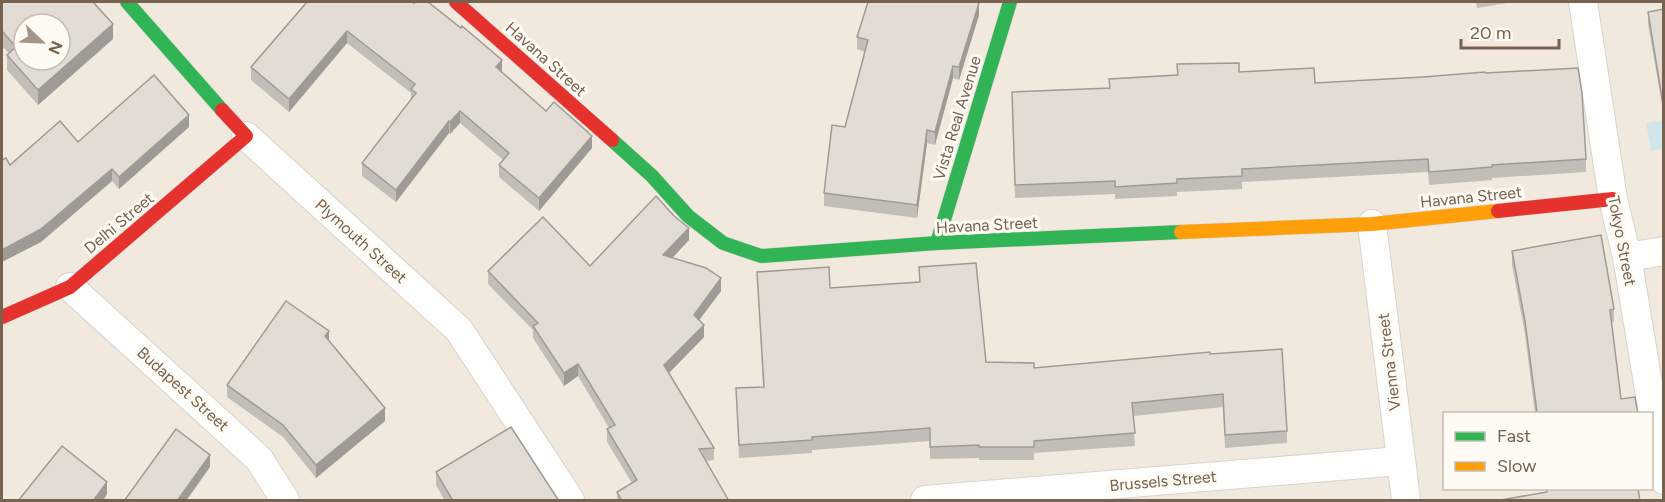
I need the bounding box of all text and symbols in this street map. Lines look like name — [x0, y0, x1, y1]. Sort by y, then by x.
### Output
north arrow — [12, 12, 72, 72]
scale bar — [1461, 12, 1558, 50]
street label: Havana Street — [502, 18, 590, 100]
text: 20 m — [1470, 22, 1511, 44]
text: N — [44, 38, 67, 57]
street label: Vista Real Avenue — [929, 53, 985, 182]
street label: Havana Street — [1419, 182, 1523, 212]
street label: Delhi Street — [80, 189, 158, 257]
street label: Tokyo Street — [1604, 194, 1640, 288]
street label: Plymouth Street — [311, 195, 411, 287]
street label: Havana Street — [935, 213, 1039, 237]
street label: Vienna Street — [1374, 312, 1404, 412]
street label: Budapest Street — [133, 343, 233, 435]
legend — [1443, 412, 1653, 490]
text: Fast — [1497, 425, 1531, 447]
text: Slow — [1497, 455, 1536, 477]
street label: Brussels Street — [1109, 467, 1217, 495]

